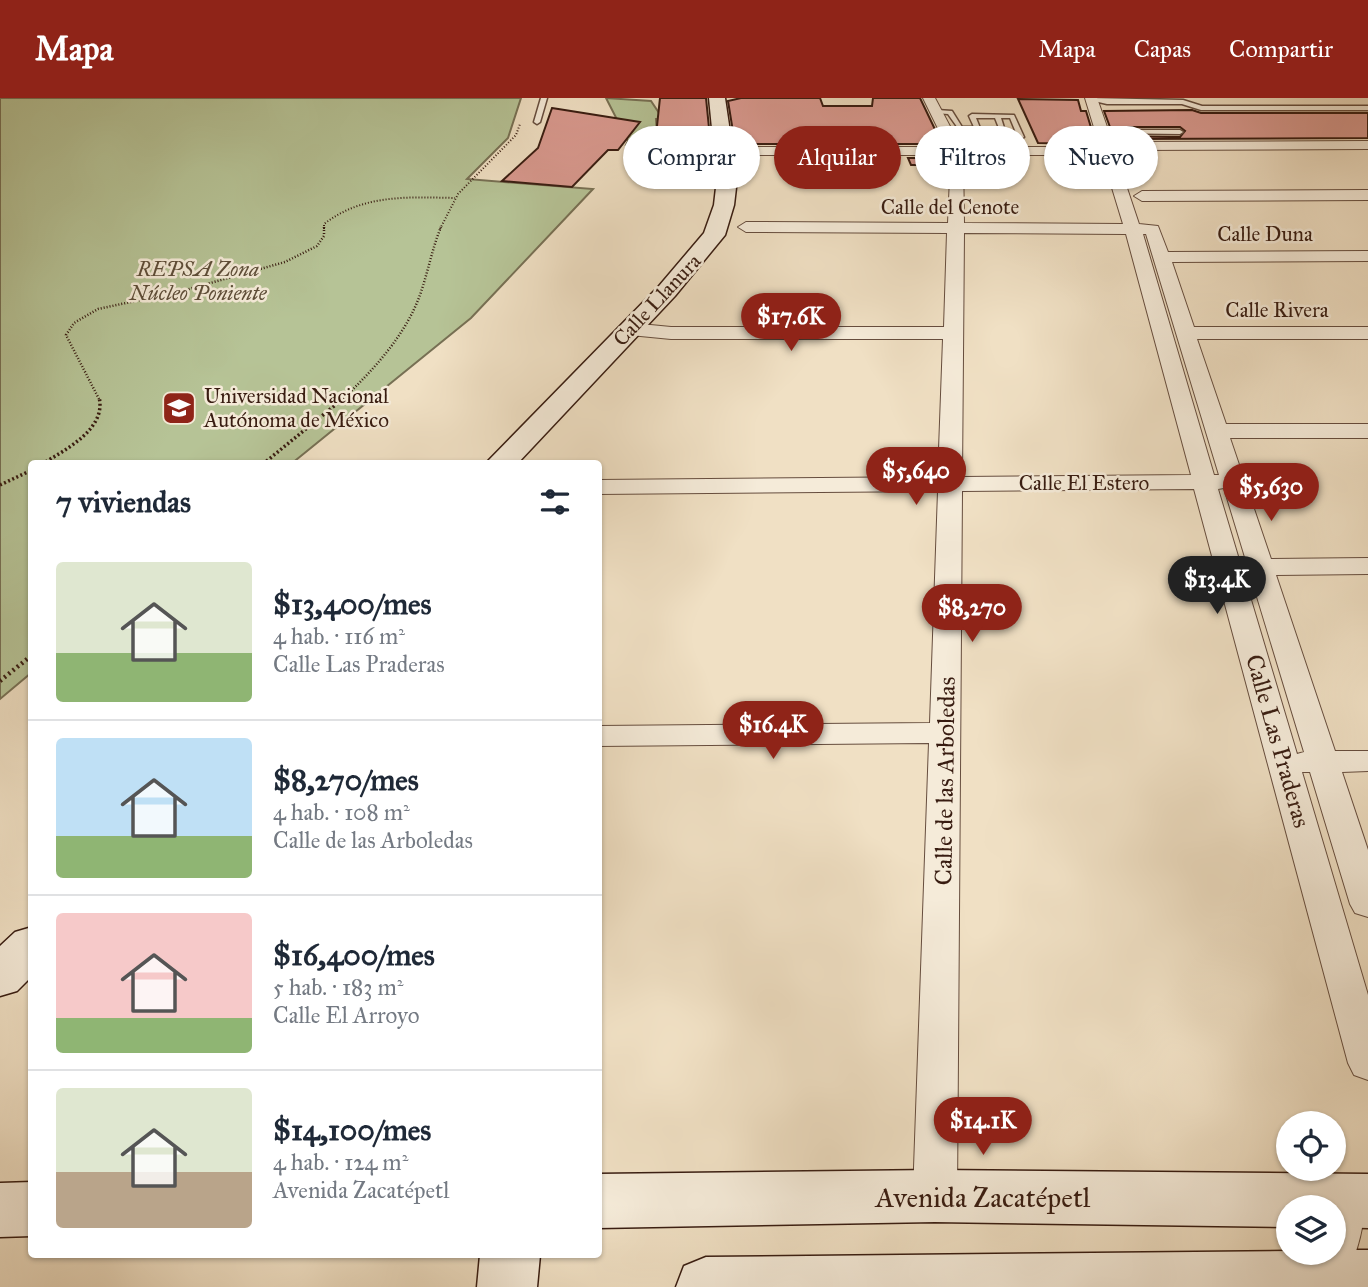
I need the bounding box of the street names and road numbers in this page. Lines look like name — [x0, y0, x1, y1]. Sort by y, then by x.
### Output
street label: Calle del Cenote — [881, 194, 1020, 220]
street label: Calle Duna — [1217, 221, 1313, 247]
street label: Calle Llanura — [608, 248, 707, 352]
street label: Calle Rivera — [1225, 297, 1329, 323]
street label: Calle El Estero — [1019, 470, 1149, 496]
street label: Calle Las Praderas — [1239, 651, 1317, 831]
street label: Calle de las Arboledas — [928, 676, 962, 886]
street label: Avenida Zacatépetl — [875, 1180, 1091, 1215]

